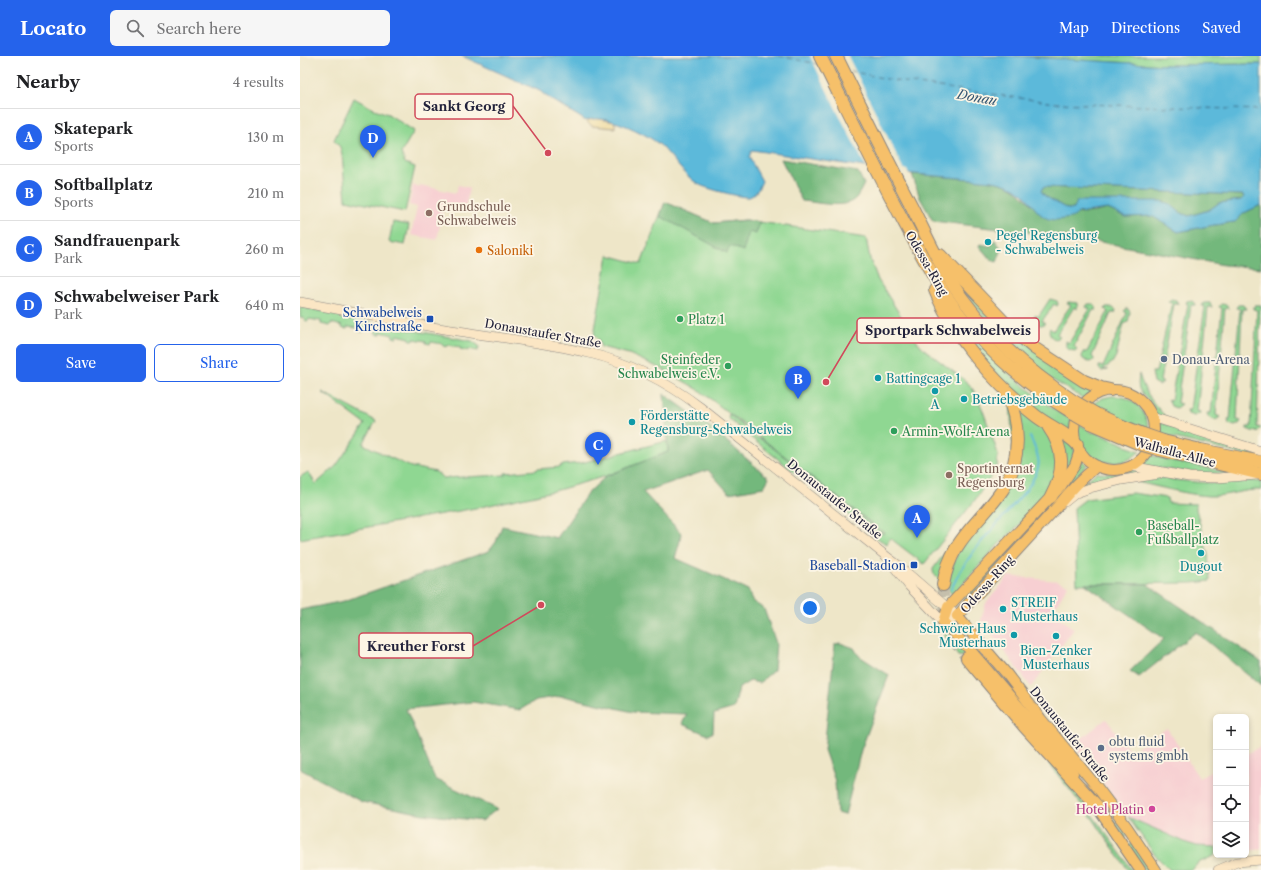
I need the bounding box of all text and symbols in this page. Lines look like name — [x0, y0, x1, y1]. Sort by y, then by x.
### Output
search box — [110, 10, 390, 46]
text: Locato — [20, 17, 86, 40]
icon: search — [124, 17, 146, 39]
text: Search here — [156, 19, 241, 38]
text: Map — [1059, 19, 1089, 37]
text: Directions — [1111, 19, 1180, 37]
text: Saved — [1202, 19, 1241, 37]
text: Nearby — [16, 72, 80, 92]
text: 4 results — [233, 74, 284, 90]
water label: Donau — [955, 85, 998, 108]
callout: Sankt Georg — [415, 94, 513, 119]
text: Sankt Georg — [423, 98, 506, 114]
text: Skatepark — [54, 119, 133, 138]
pin: D — [360, 125, 386, 158]
text: A — [24, 129, 34, 145]
text: 130 m — [248, 129, 284, 145]
text: Sports — [54, 138, 93, 154]
text: Softballplatz — [54, 175, 153, 194]
text: B — [24, 185, 34, 201]
text: 210 m — [247, 185, 284, 201]
text: Sports — [54, 194, 93, 210]
place label: Grundschule Schwabelweis — [437, 199, 516, 228]
marker: Grundschule Schwabelweis — [424, 208, 434, 218]
street label: Odessa-Ring — [902, 228, 952, 299]
place label: Pegel Regensburg - Schwabelweis — [996, 228, 1098, 257]
text: Sandfrauenpark — [54, 231, 180, 250]
marker: Pegel Regensburg - Schwabelweis — [983, 237, 993, 247]
text: C — [24, 241, 34, 257]
text: 260 m — [245, 241, 284, 257]
place label: Saloniki — [487, 243, 533, 258]
marker: Saloniki — [474, 245, 484, 255]
text: Park — [54, 250, 82, 266]
text: Schwabelweiser Park — [54, 287, 219, 306]
text: D — [23, 297, 35, 313]
text: 640 m — [245, 297, 284, 313]
place label: Schwabelweis Kirchstraße — [343, 305, 422, 334]
text: Park — [54, 306, 82, 322]
place label: Platz 1 — [688, 312, 725, 327]
marker: Schwabelweis Kirchstraße — [425, 314, 435, 324]
marker: Platz 1 — [675, 314, 685, 324]
street label: Donaustaufer Straße — [484, 315, 603, 351]
callout: Sportpark Schwabelweis — [857, 318, 1039, 343]
text: Sportpark Schwabelweis — [865, 322, 1031, 338]
button: Save — [16, 344, 146, 382]
button: Share — [154, 344, 284, 382]
place label: Steinfeder Schwabelweis e.V. — [618, 352, 720, 381]
place label: Donau-Arena — [1172, 352, 1251, 367]
marker: Donau-Arena — [1159, 354, 1169, 364]
marker: Steinfeder Schwabelweis e.V. — [723, 361, 733, 371]
pin: B — [785, 366, 811, 399]
place label: Battingcage 1 — [886, 371, 961, 386]
marker: Battingcage 1 — [873, 373, 883, 383]
marker: A — [930, 386, 940, 396]
place label: Betriebsgebäude — [972, 392, 1068, 407]
marker: Betriebsgebäude — [959, 394, 969, 404]
place label: A — [930, 397, 941, 412]
place label: Förderstätte Regensburg-Schwabelweis — [640, 408, 792, 437]
marker: Förderstätte Regensburg-Schwabelweis — [627, 417, 637, 427]
place label: Armin-Wolf-Arena — [901, 424, 1011, 439]
marker: Armin-Wolf-Arena — [889, 426, 899, 436]
pin: C — [585, 432, 611, 465]
street label: Walhalla-Allee — [1132, 434, 1218, 470]
street label: Donaustaufer Straße — [784, 456, 886, 542]
place label: Sportinternat Regensburg — [957, 461, 1034, 490]
marker: Sportinternat Regensburg — [944, 470, 954, 480]
pin: A — [904, 505, 930, 538]
place label: Baseball- Fußballplatz — [1147, 518, 1219, 547]
marker: Baseball- Fußballplatz — [1134, 527, 1144, 537]
marker: Dugout — [1196, 548, 1206, 558]
street label: Odessa-Ring — [957, 552, 1017, 616]
place label: Baseball-Stadion — [810, 558, 906, 573]
place label: Dugout — [1180, 559, 1223, 574]
marker: Baseball-Stadion — [909, 560, 919, 570]
place label: STREIF Musterhaus — [1011, 595, 1078, 624]
your location — [800, 598, 820, 618]
marker: STREIF Musterhaus — [998, 604, 1008, 614]
place label: Schwörer Haus Musterhaus — [920, 621, 1006, 650]
marker: Schwörer Haus Musterhaus — [1009, 630, 1019, 640]
marker: Bien-Zenker Musterhaus — [1051, 631, 1061, 641]
callout: Kreuther Forst — [359, 633, 473, 658]
text: Kreuther Forst — [367, 638, 466, 654]
place label: Bien-Zenker Musterhaus — [1020, 643, 1092, 672]
street label: Donaustaufer Straße — [1027, 683, 1113, 785]
map controls — [1213, 714, 1249, 858]
button: + — [1213, 714, 1249, 750]
place label: obtu fluid systems gmbh — [1109, 734, 1189, 763]
marker: obtu fluid systems gmbh — [1096, 743, 1106, 753]
button: − — [1213, 750, 1249, 786]
button: locate — [1213, 786, 1249, 822]
place label: Hotel Platin — [1076, 802, 1144, 817]
marker: Hotel Platin — [1147, 804, 1157, 814]
button: layers — [1213, 822, 1249, 858]

